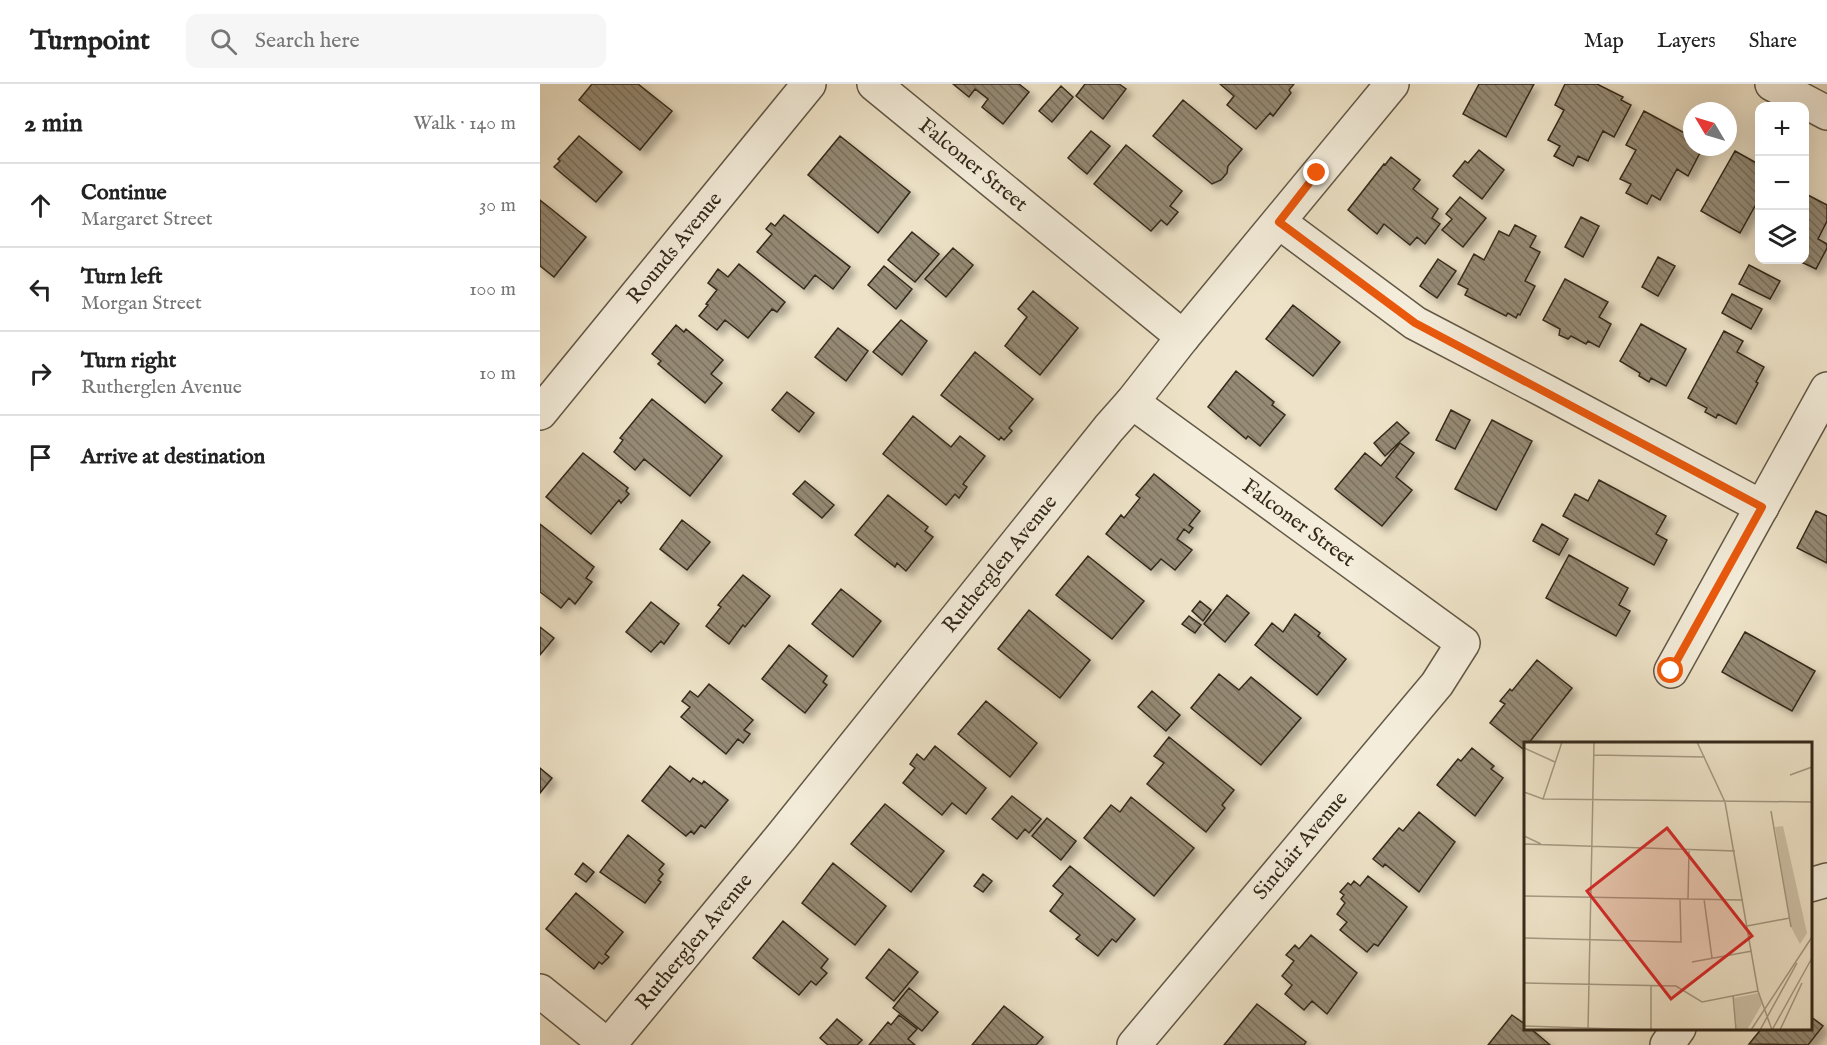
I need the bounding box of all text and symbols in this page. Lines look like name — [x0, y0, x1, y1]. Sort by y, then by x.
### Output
search box — [186, 14, 606, 68]
text: Turnpoint — [30, 24, 150, 59]
icon: search — [207, 25, 240, 58]
text: Search here — [255, 27, 360, 55]
text: Map — [1584, 28, 1624, 55]
text: Layers — [1657, 28, 1716, 55]
text: Share — [1749, 28, 1797, 55]
north arrow — [1683, 102, 1737, 156]
map controls — [1755, 102, 1809, 264]
button: + — [1755, 102, 1809, 156]
text: 2 min — [24, 107, 83, 140]
text: Walk · 140 m — [413, 111, 516, 136]
street label: Falconer Street — [913, 112, 1033, 218]
button: − — [1755, 156, 1809, 210]
route end — [1303, 159, 1329, 185]
text: Continue — [81, 179, 167, 207]
street label: Rounds Avenue — [621, 186, 729, 310]
icon: ahead — [24, 189, 57, 222]
text: 30 m — [479, 193, 516, 218]
text: Margaret Street — [81, 207, 213, 232]
button: layers — [1755, 210, 1809, 264]
text: Turn left — [81, 263, 163, 291]
icon: left — [24, 273, 57, 306]
text: 100 m — [469, 277, 516, 302]
text: Morgan Street — [81, 291, 202, 316]
text: Turn right — [81, 347, 176, 375]
icon: right — [24, 357, 57, 390]
text: 10 m — [479, 361, 516, 386]
text: Rutherglen Avenue — [81, 375, 242, 400]
icon: arrive — [24, 441, 57, 474]
text: Arrive at destination — [81, 443, 265, 471]
street label: Falconer Street — [1237, 473, 1360, 573]
street label: Rutherglen Avenue — [937, 489, 1064, 638]
route start — [1657, 657, 1683, 683]
inset map — [1524, 742, 1812, 1030]
street label: Sinclair Avenue — [1248, 786, 1354, 906]
street label: Rutherglen Avenue — [630, 868, 759, 1016]

